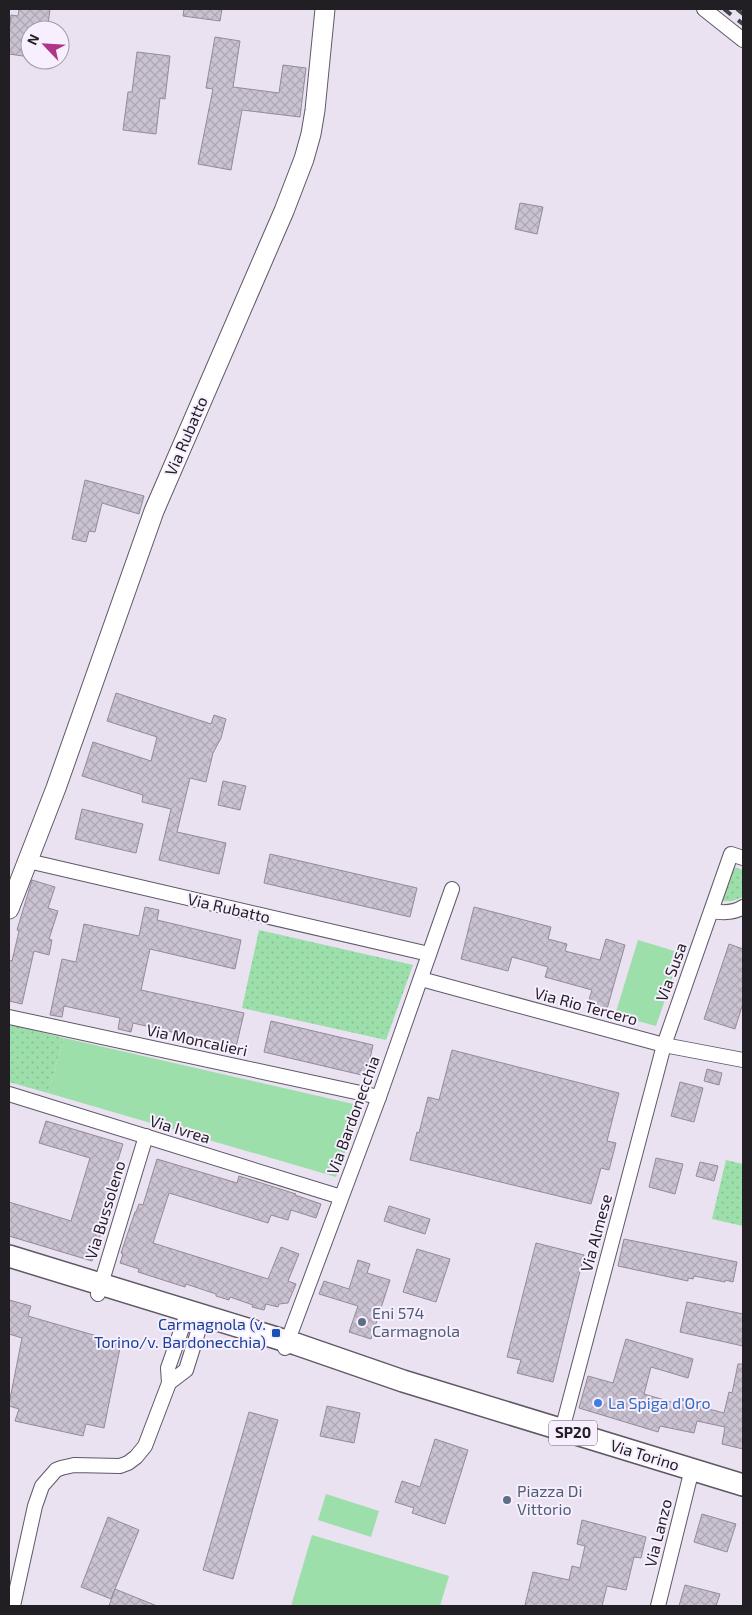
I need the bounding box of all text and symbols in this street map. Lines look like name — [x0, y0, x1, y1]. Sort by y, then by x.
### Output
north arrow — [20, 20, 70, 70]
text: N — [23, 31, 43, 47]
street label: Via Rubatto — [160, 393, 211, 478]
street label: Via Rubatto — [186, 889, 272, 926]
street label: Via Susa — [651, 940, 690, 1004]
street label: Via Rio Tercero — [532, 983, 640, 1028]
street label: Via Moncalieri — [145, 1020, 249, 1059]
street label: Via Bardonecchia — [322, 1053, 383, 1177]
street label: Via Ivrea — [148, 1110, 213, 1147]
street label: Via Bussoleno — [80, 1158, 129, 1261]
street label: Via Almese — [576, 1192, 615, 1274]
place label: Eni 574 Carmagnola — [372, 1303, 460, 1340]
place label: Carmagnola (v. Torino/v. Bardonecchia) — [94, 1314, 266, 1351]
marker: Eni 574 Carmagnola — [356, 1316, 368, 1328]
marker: Carmagnola (v. Torino/v. Bardonecchia) — [270, 1327, 282, 1339]
place label: La Spiga d'Oro — [608, 1393, 711, 1412]
marker: La Spiga d'Oro — [592, 1397, 604, 1409]
road number: SP20 — [549, 1420, 597, 1446]
street label: Via Torino — [608, 1435, 682, 1474]
place label: Piazza Di Vittorio — [517, 1481, 582, 1518]
marker: Piazza Di Vittorio — [501, 1494, 513, 1506]
street label: Via Lanzo — [640, 1497, 675, 1569]

